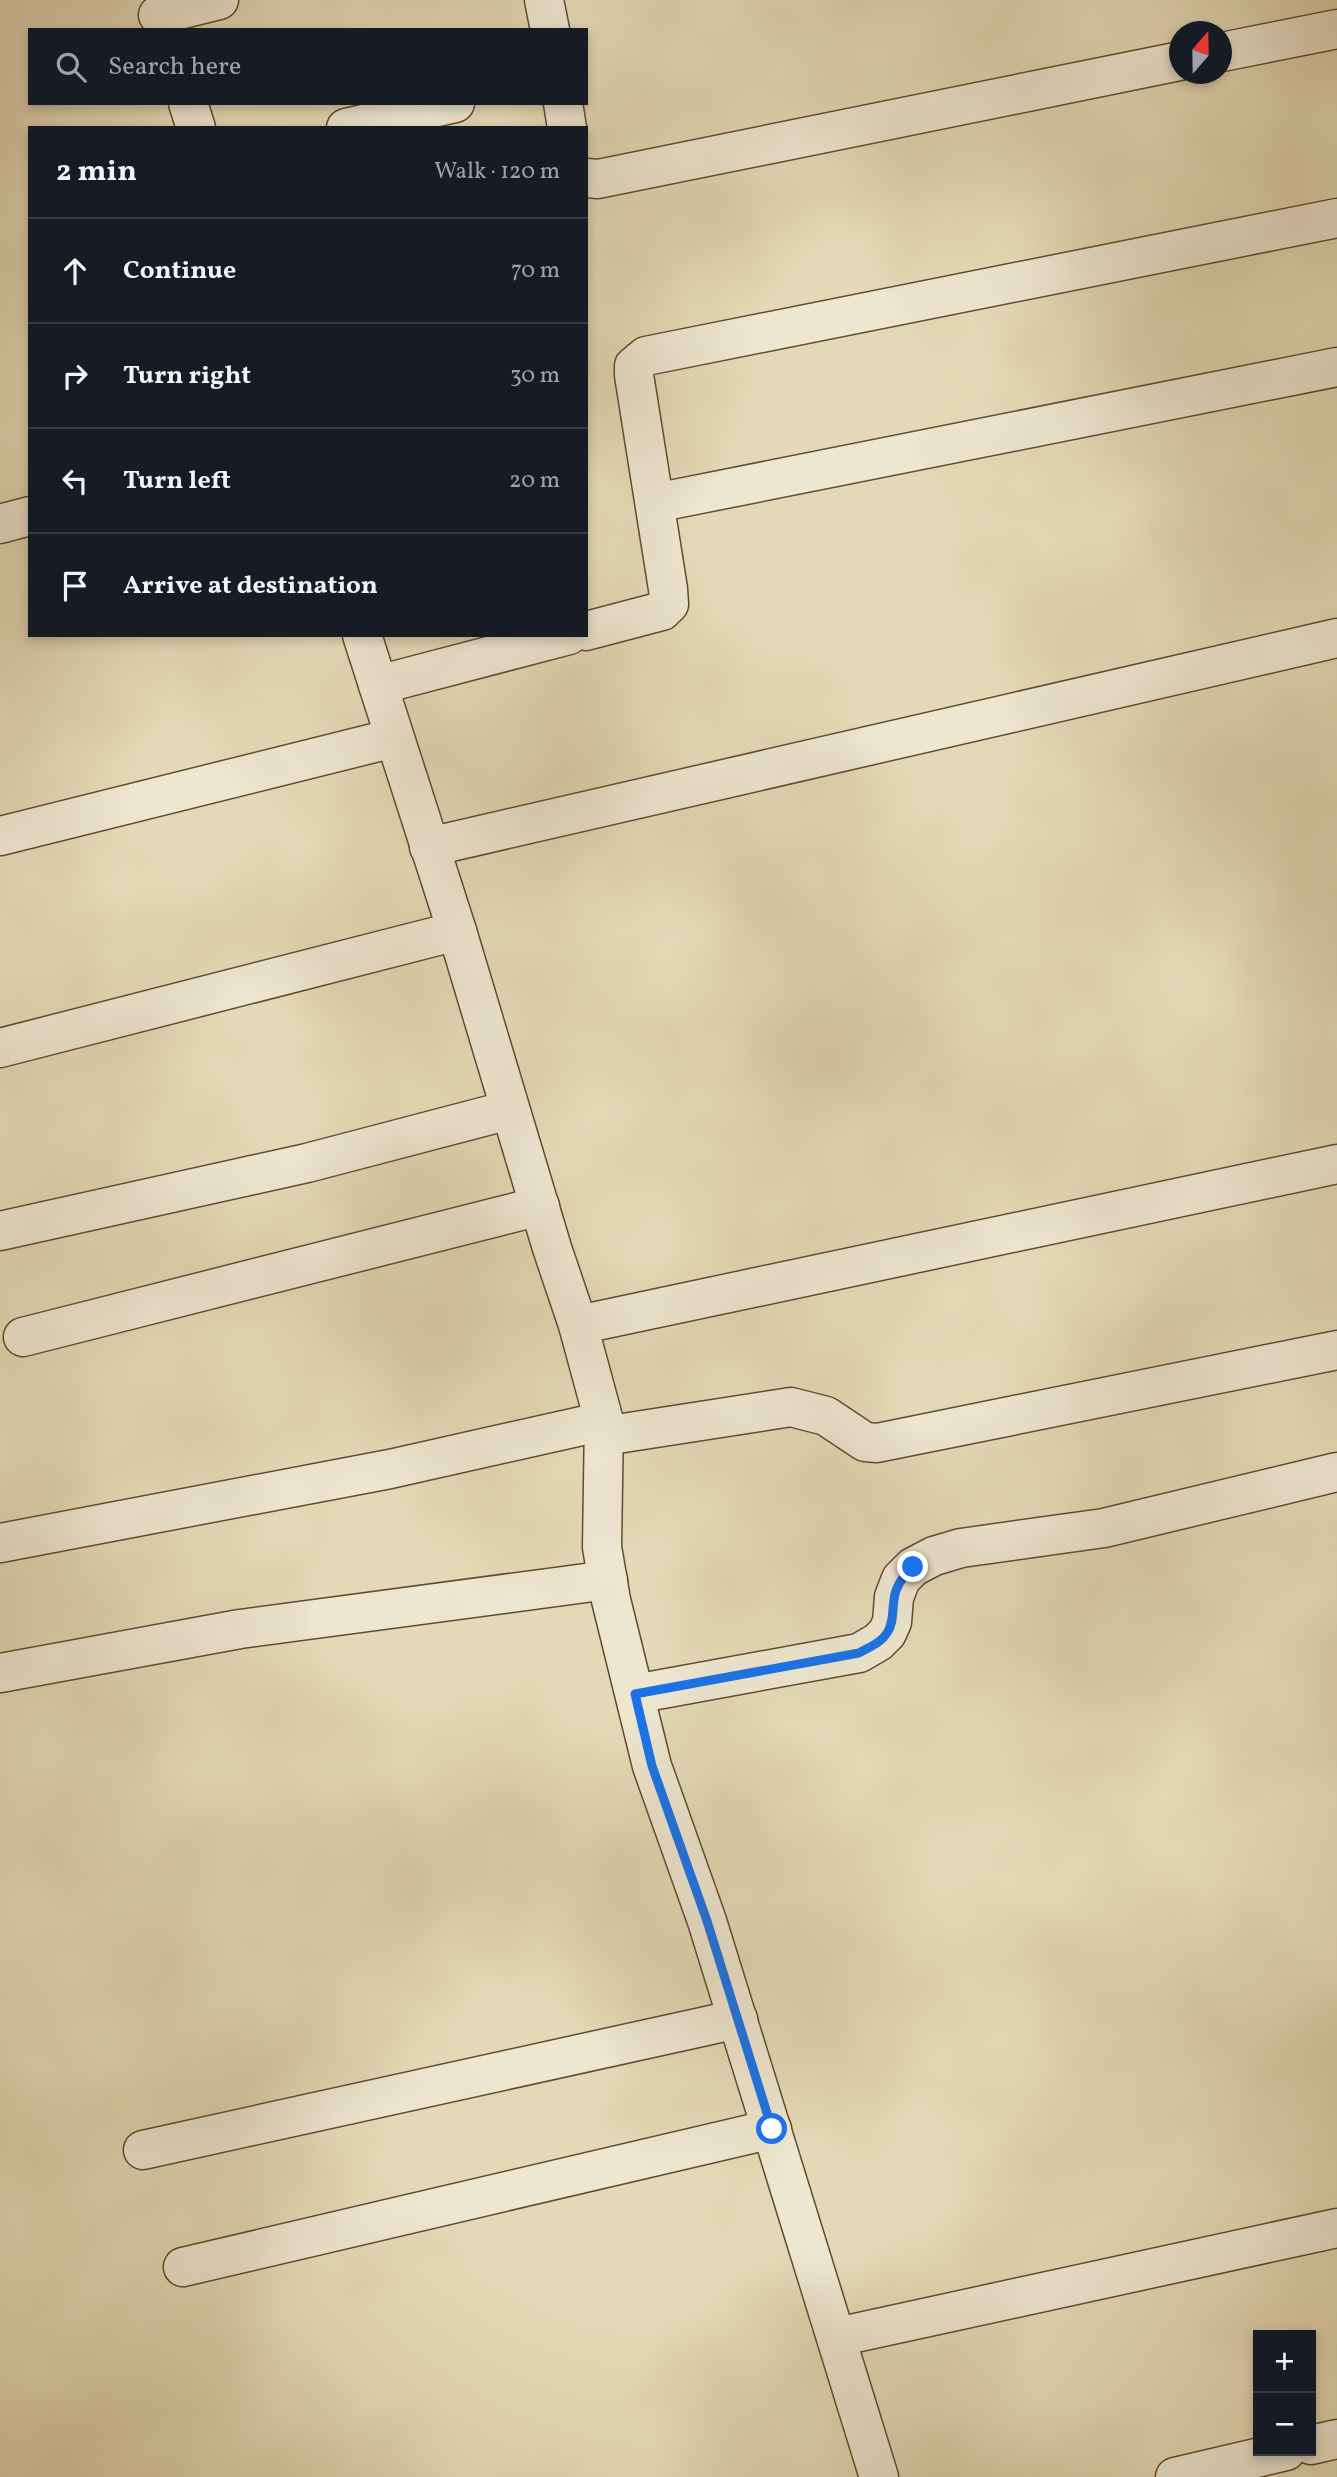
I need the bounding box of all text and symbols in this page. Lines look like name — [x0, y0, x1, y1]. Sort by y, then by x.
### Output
north arrow — [1169, 21, 1232, 84]
search box — [28, 28, 588, 105]
icon: search — [52, 48, 90, 86]
text: Search here — [108, 49, 241, 85]
text: 2 min — [56, 151, 137, 193]
text: Walk · 120 m — [434, 156, 560, 188]
icon: ahead — [56, 252, 94, 290]
text: Continue — [123, 253, 236, 289]
text: 70 m — [511, 255, 560, 287]
icon: right — [56, 357, 94, 395]
text: Turn right — [123, 358, 251, 394]
text: 30 m — [510, 360, 560, 392]
icon: left — [56, 462, 94, 500]
text: Turn left — [123, 463, 231, 499]
text: 20 m — [509, 465, 560, 497]
icon: arrive — [56, 567, 94, 605]
text: Arrive at destination — [123, 568, 378, 604]
route end — [897, 1551, 928, 1582]
route start — [756, 2113, 787, 2144]
map controls — [1253, 2330, 1316, 2456]
button: + — [1253, 2330, 1316, 2393]
button: − — [1253, 2393, 1316, 2456]

